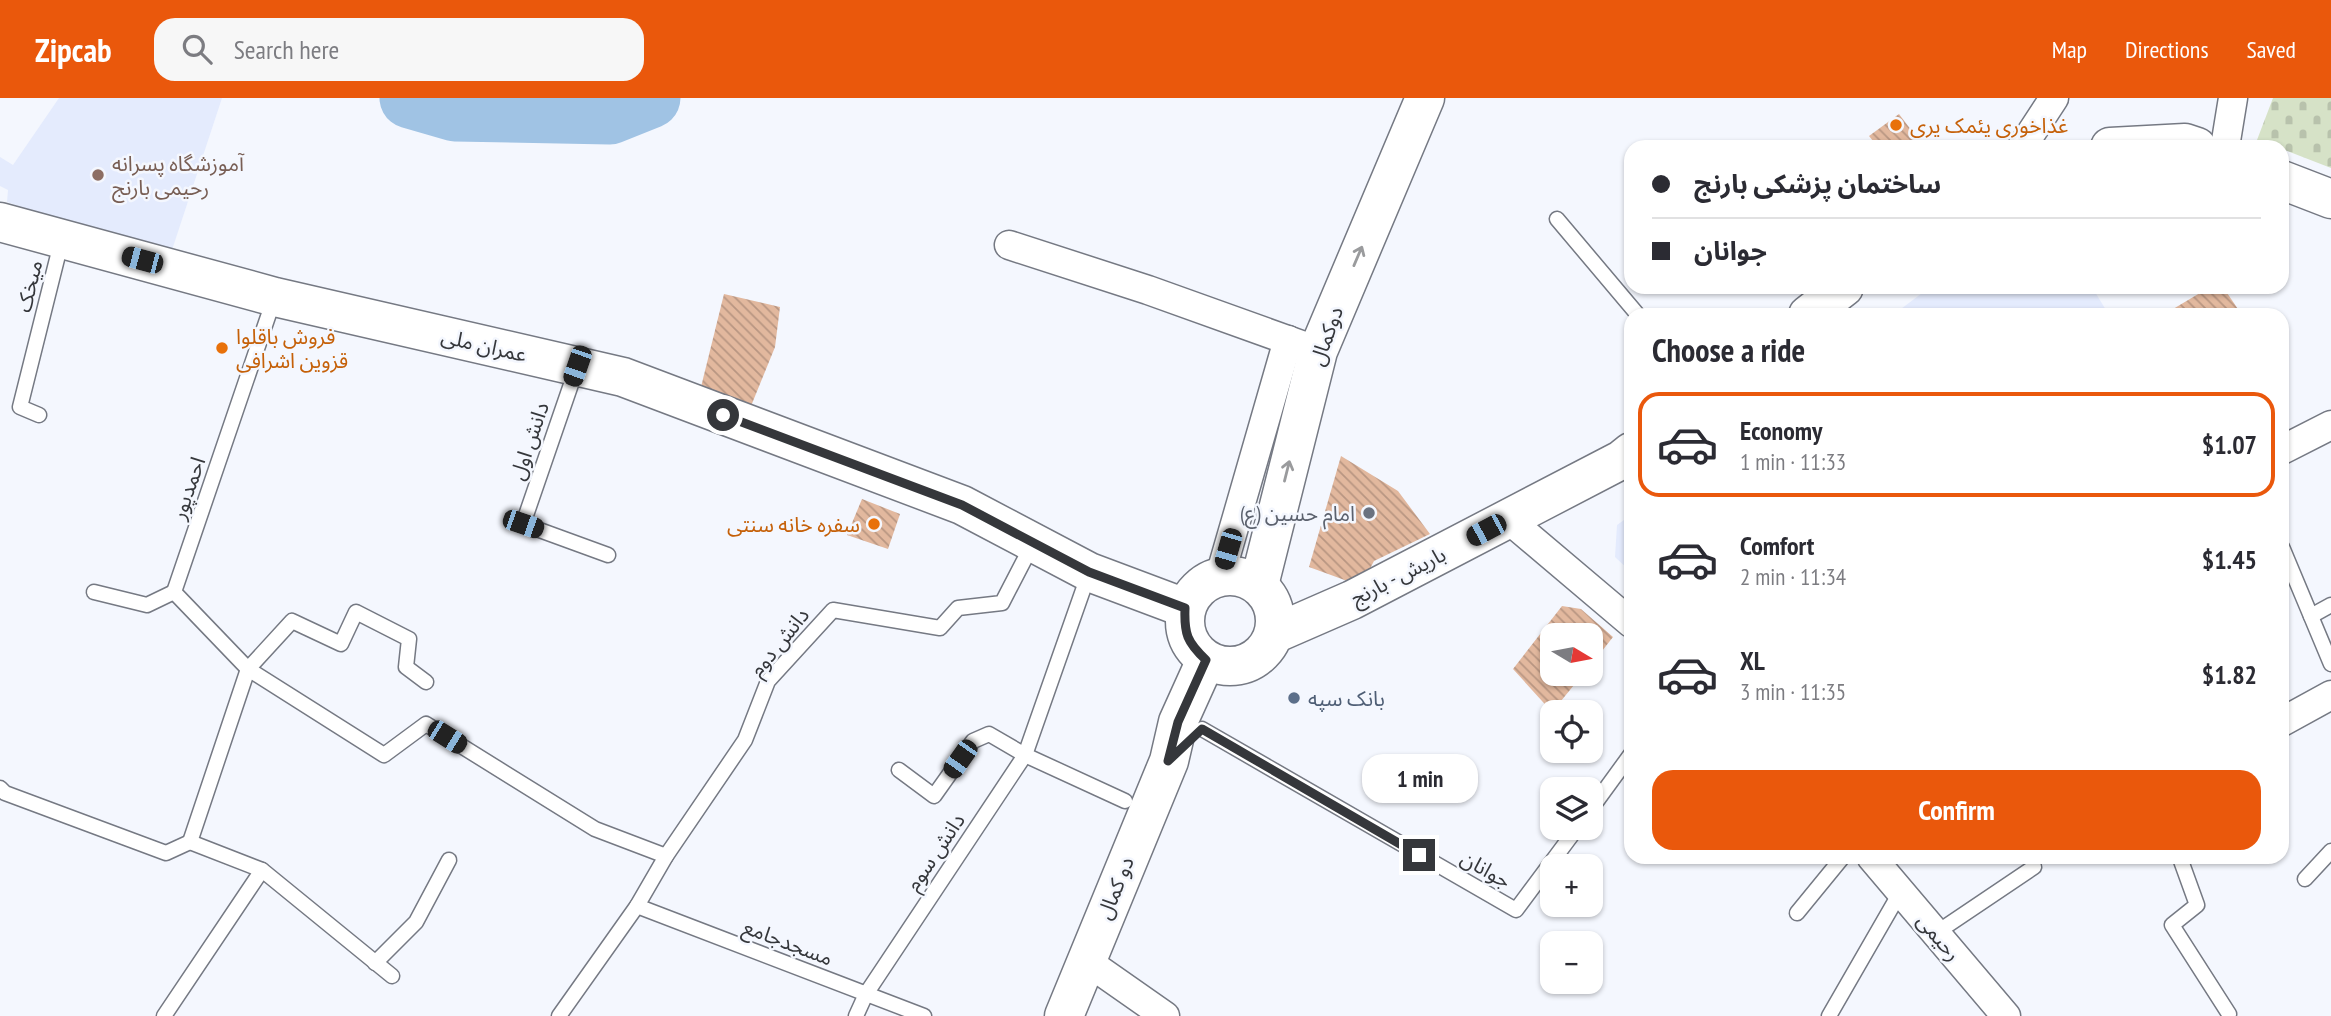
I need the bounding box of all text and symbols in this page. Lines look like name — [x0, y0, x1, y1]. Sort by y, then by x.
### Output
search box — [154, 18, 644, 81]
text: Zipcab — [35, 28, 112, 71]
icon: search — [178, 30, 216, 68]
text: Search here — [234, 33, 339, 66]
text: Map — [2052, 34, 2087, 65]
text: Directions — [2125, 34, 2209, 65]
text: Saved — [2247, 34, 2296, 65]
place label: غذاخوری یئمک یری — [1910, 112, 2068, 139]
marker: غذاخوری یئمک یری — [1888, 117, 1904, 133]
place label: آموزشگاه پسرانه رحیمی بارنج — [112, 150, 245, 203]
marker: آموزشگاه پسرانه رحیمی بارنج — [90, 167, 106, 183]
text: ساختمان پزشکی بارنج — [1694, 167, 1941, 200]
text: جوانان — [1694, 234, 1767, 267]
car — [119, 244, 166, 276]
one-way arrow — [1352, 245, 1365, 267]
street label: میخک — [10, 257, 48, 315]
street label: دوکمال — [1303, 303, 1349, 369]
street label: عمران ملی — [439, 322, 529, 368]
place label: فروش باقلوا قزوین اشرافی — [236, 323, 348, 374]
text: Choose a ride — [1652, 329, 1805, 371]
marker: فروش باقلوا قزوین اشرافی — [214, 340, 230, 356]
car — [561, 343, 594, 389]
street label: دانش اول — [503, 398, 555, 484]
route start — [707, 399, 739, 431]
icon: car — [1656, 413, 1719, 476]
text: Economy — [1740, 414, 1822, 447]
text: $1.07 — [2202, 428, 2257, 461]
text: 1 min · 11:33 — [1740, 447, 1846, 476]
street label: احمدپور — [164, 453, 211, 524]
one-way arrow — [1281, 460, 1294, 483]
place label: امام حسین (ع) — [1240, 500, 1355, 530]
marker: امام حسین (ع) — [1361, 505, 1377, 521]
car — [500, 507, 547, 541]
place label: سفره خانه سنتی — [727, 511, 860, 538]
car — [1463, 511, 1510, 549]
marker: سفره خانه سنتی — [866, 516, 882, 532]
car — [1213, 526, 1244, 572]
icon: car — [1656, 528, 1719, 591]
text: Comfort — [1740, 529, 1814, 562]
street label: باریش - بارنج — [1346, 541, 1451, 613]
text: $1.45 — [2202, 543, 2257, 576]
text: 2 min · 11:34 — [1740, 562, 1846, 591]
street label: دانش دوم — [743, 602, 817, 684]
north arrow — [1540, 623, 1603, 686]
map controls — [1540, 623, 1603, 994]
icon: car — [1656, 643, 1719, 706]
text: XL — [1740, 644, 1765, 677]
text: $1.82 — [2202, 658, 2257, 691]
text: 3 min · 11:35 — [1740, 677, 1846, 706]
place label: بانک سپه — [1308, 685, 1385, 712]
marker: بانک سپه — [1286, 690, 1302, 706]
button: locate — [1540, 700, 1603, 763]
car — [424, 717, 471, 757]
car — [940, 736, 981, 782]
callout: 1 min — [1361, 754, 1477, 802]
text: 1 min — [1397, 764, 1443, 793]
button: Confirm — [1652, 770, 2261, 850]
button: layers — [1540, 777, 1603, 840]
street label: دانش سوم — [899, 808, 973, 898]
route end — [1403, 839, 1435, 871]
street label: جوانان — [1456, 844, 1516, 894]
street label: دو کمال — [1090, 853, 1140, 923]
button: + — [1540, 854, 1603, 917]
street label: رحیمی — [1911, 907, 1967, 967]
street label: مسجدجامع — [739, 913, 837, 973]
button: − — [1540, 931, 1603, 994]

